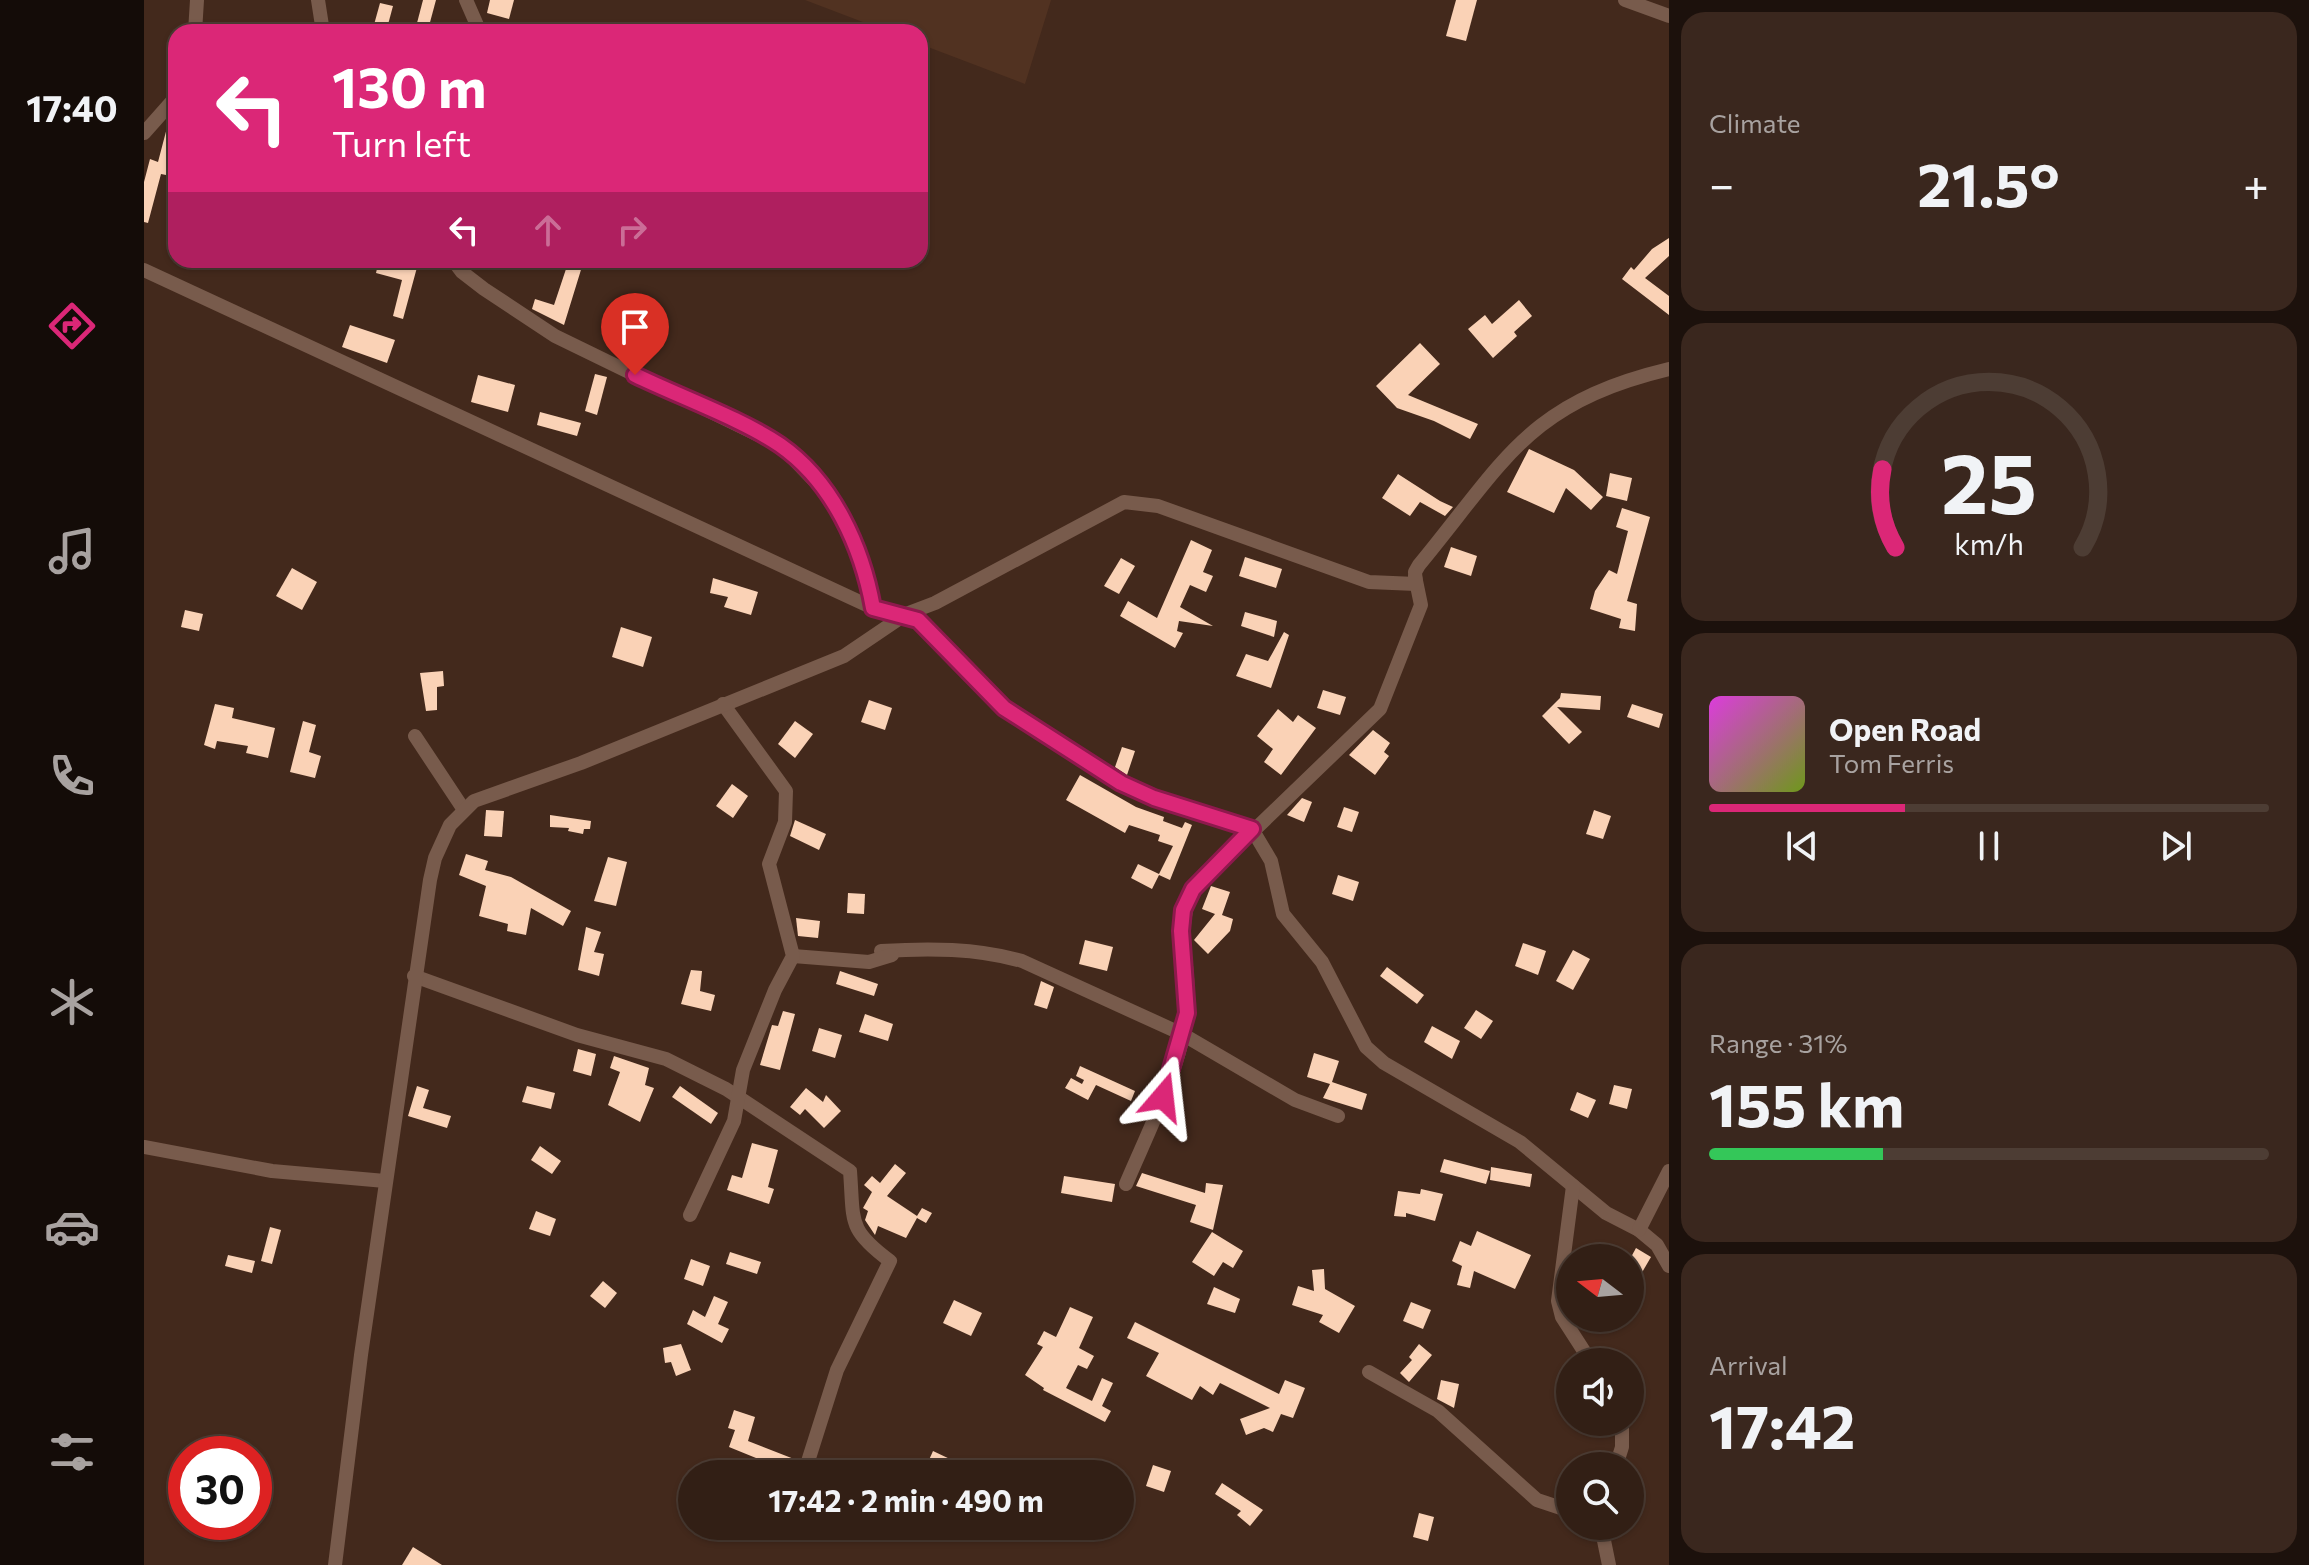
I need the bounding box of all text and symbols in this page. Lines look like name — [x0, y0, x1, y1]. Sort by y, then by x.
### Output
text: 130 m — [332, 51, 487, 120]
icon: left — [200, 56, 304, 160]
text: 17:40 — [26, 85, 118, 129]
text: Climate — [1709, 107, 1801, 138]
text: Turn left — [332, 120, 471, 164]
text: 21.5° — [1917, 146, 2060, 219]
text: − — [1709, 156, 1734, 210]
text: + — [2243, 156, 2269, 210]
icon: left — [442, 208, 486, 252]
icon: ahead — [526, 208, 570, 252]
icon: right — [610, 208, 654, 252]
pin — [601, 293, 669, 375]
icon: directions — [44, 298, 100, 354]
icon: arrive — [613, 305, 657, 349]
text: 25 — [1941, 428, 2037, 530]
icon: music — [44, 523, 100, 579]
text: km/h — [1954, 526, 2024, 561]
text: Open Road — [1829, 710, 1981, 747]
text: Tom Ferris — [1829, 747, 1954, 778]
icon: phone — [44, 748, 100, 804]
icon: previous — [1780, 824, 1824, 868]
icon: pause — [1967, 824, 2011, 868]
icon: next — [2154, 824, 2198, 868]
icon: climate — [44, 974, 100, 1030]
text: Range · 31% — [1709, 1027, 1847, 1058]
position arrow — [1121, 1055, 1205, 1139]
text: 155 km — [1709, 1066, 1904, 1139]
icon: car — [44, 1199, 100, 1255]
north arrow — [1556, 1244, 1644, 1332]
map controls — [1556, 1244, 1644, 1540]
button: sound — [1556, 1348, 1644, 1436]
text: Arrival — [1709, 1349, 1788, 1380]
text: 17:42 — [1709, 1388, 1856, 1461]
icon: filters — [44, 1424, 100, 1480]
speed limit sign: 30 — [168, 1436, 272, 1540]
button: search — [1556, 1452, 1644, 1540]
text: 17:42 · 2 min · 490 m — [768, 1481, 1044, 1518]

